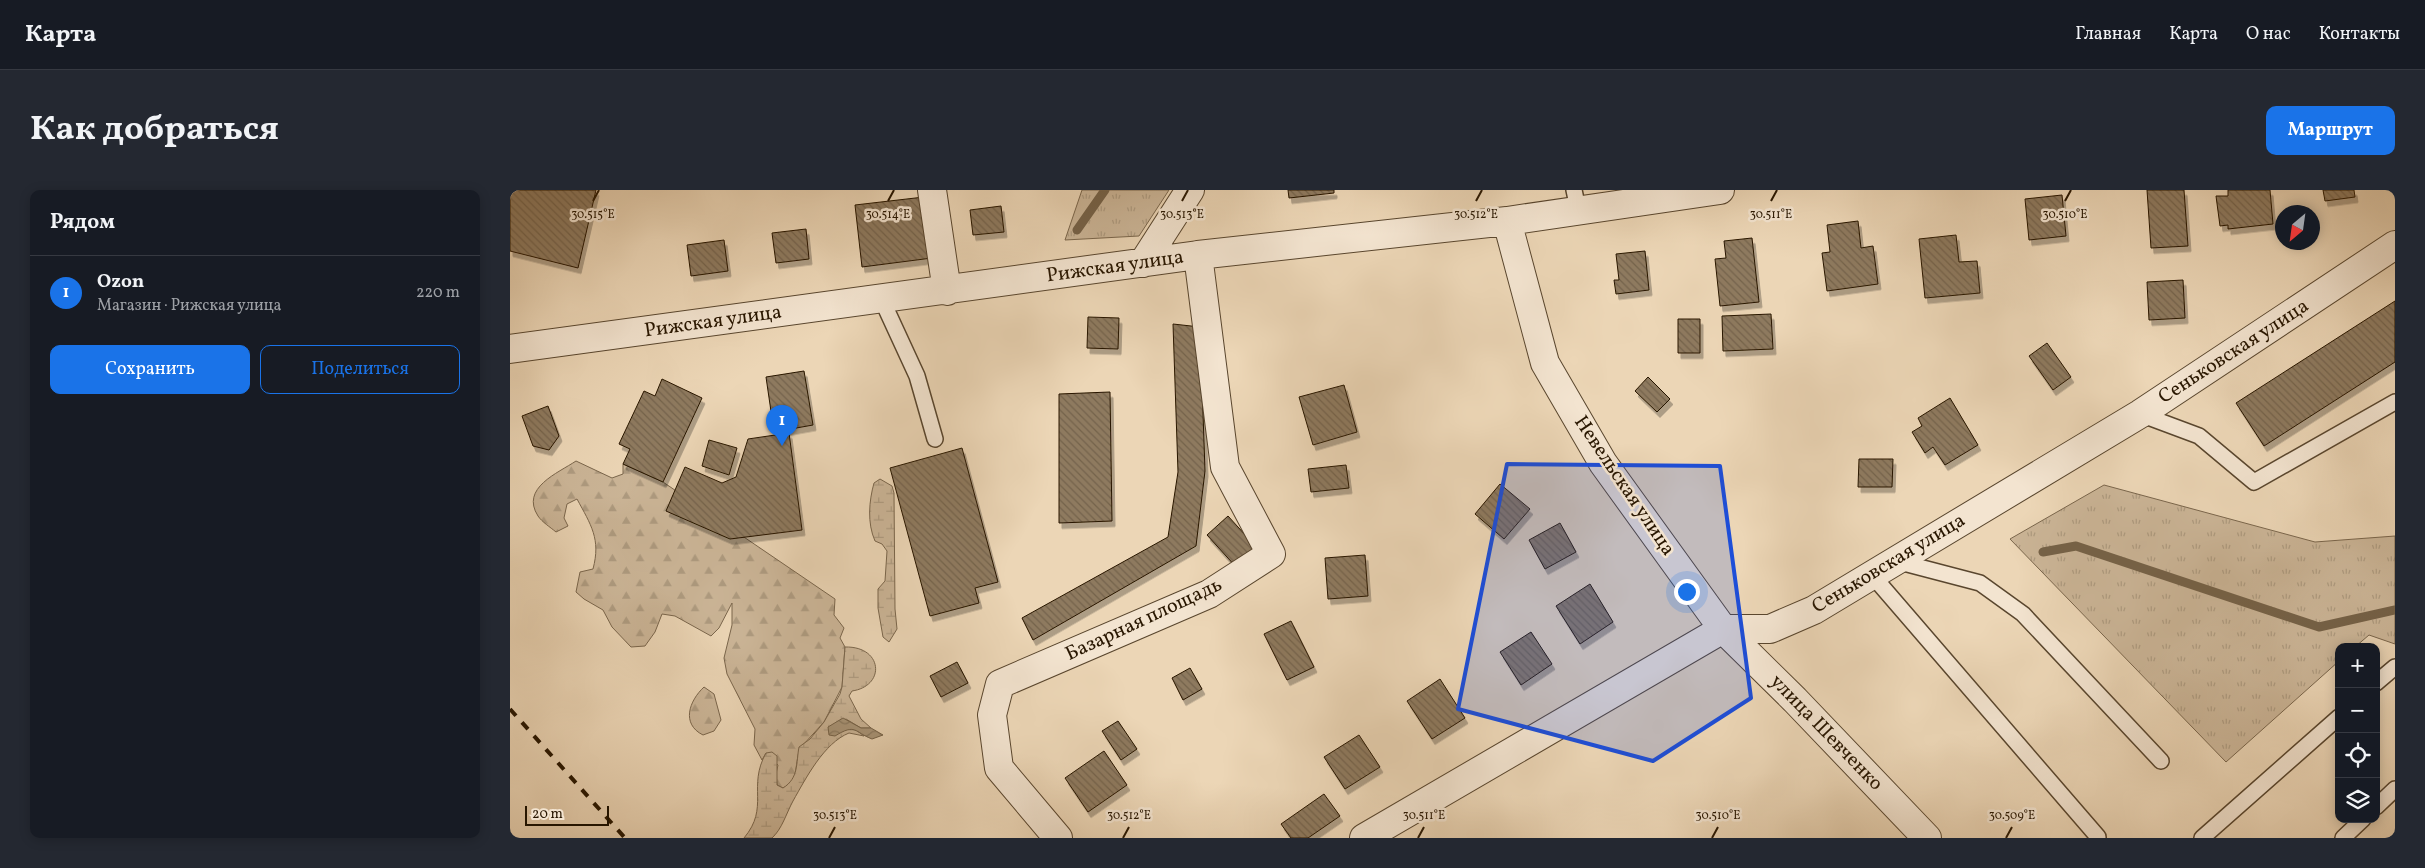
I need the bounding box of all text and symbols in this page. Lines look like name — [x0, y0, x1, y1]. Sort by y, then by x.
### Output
text: Карта — [25, 18, 96, 52]
text: Главная — [2075, 22, 2141, 47]
text: Карта — [2169, 22, 2218, 47]
text: О нас — [2246, 22, 2291, 47]
text: Контакты — [2319, 22, 2400, 47]
text: Как добраться — [30, 106, 279, 154]
button: Маршрут — [2266, 106, 2395, 155]
north arrow — [2275, 205, 2320, 250]
text: 30.515°E — [571, 207, 615, 223]
text: 30.514°E — [866, 207, 910, 223]
text: 30.513°E — [1160, 207, 1204, 223]
text: 30.512°E — [1454, 207, 1498, 223]
text: 30.511°E — [1750, 207, 1792, 223]
text: 30.510°E — [2043, 207, 2087, 223]
text: Рядом — [50, 208, 115, 237]
street label: Рижская улица — [1044, 243, 1186, 290]
text: Ozon — [97, 269, 144, 295]
text: 1 — [63, 282, 69, 304]
text: 220 m — [416, 282, 460, 304]
street label: Сеньковская улица — [2153, 293, 2315, 411]
text: Магазин · Рижская улица — [97, 295, 282, 317]
street label: Рижская улица — [642, 298, 784, 345]
button: Сохранить — [50, 345, 250, 394]
button: Поделиться — [260, 345, 460, 394]
pin: 1 — [766, 405, 798, 446]
street label: Невельская улица — [1567, 410, 1681, 562]
street label: Сеньковская улица — [1807, 507, 1971, 621]
street label: Базарная площадь — [1061, 571, 1227, 669]
your location — [1674, 579, 1700, 605]
map controls — [2335, 643, 2380, 823]
button: + — [2335, 643, 2380, 688]
street label: улица Шевченко — [1763, 668, 1889, 798]
button: − — [2335, 688, 2380, 733]
button: locate — [2335, 733, 2380, 778]
button: layers — [2335, 778, 2380, 823]
scale bar — [525, 803, 609, 826]
text: 20 m — [532, 805, 563, 824]
text: 30.513°E — [813, 808, 857, 824]
text: 30.512°E — [1107, 808, 1151, 824]
text: 30.511°E — [1403, 808, 1445, 824]
text: 30.510°E — [1696, 808, 1740, 824]
text: 30.509°E — [1989, 808, 2035, 824]

